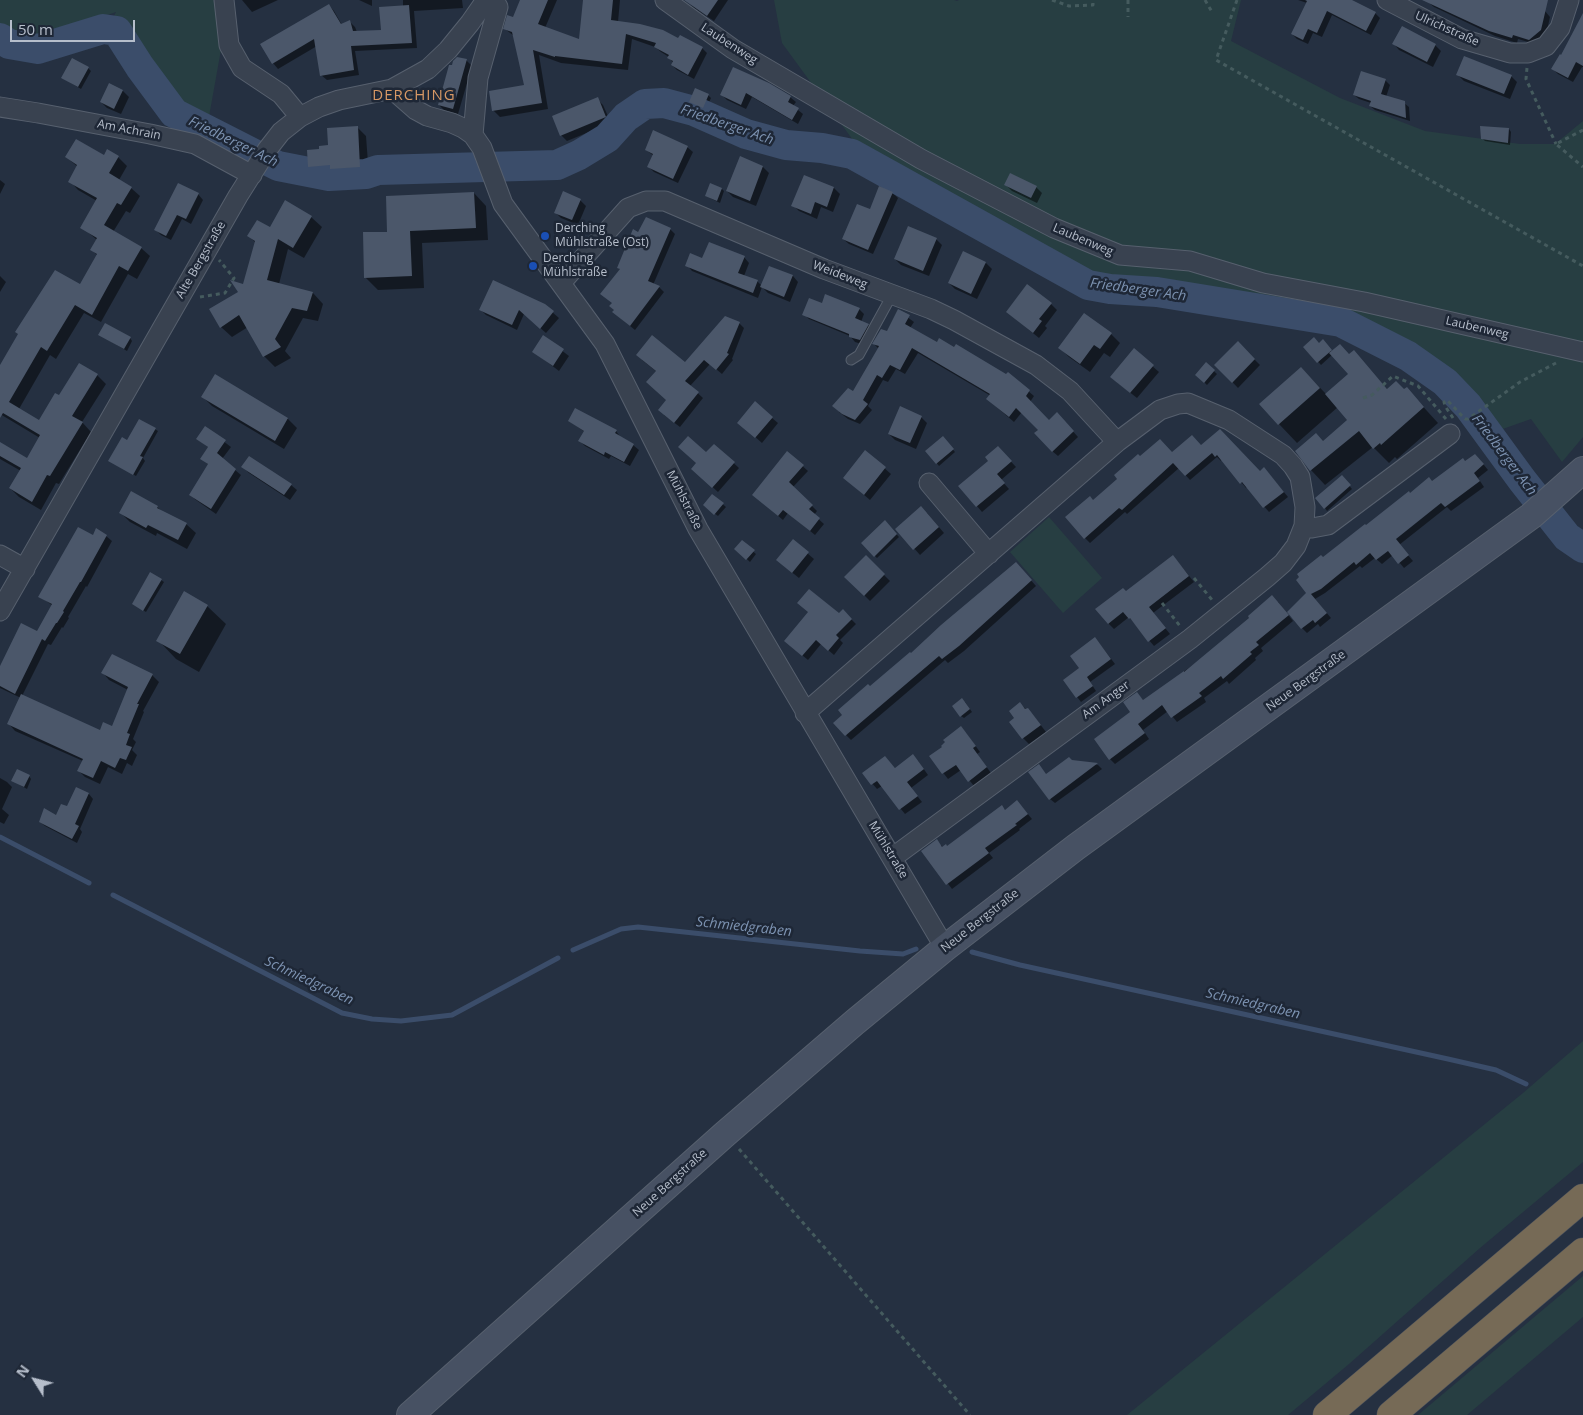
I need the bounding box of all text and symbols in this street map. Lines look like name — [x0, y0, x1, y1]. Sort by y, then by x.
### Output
street label: Ulrichstraße — [1413, 8, 1481, 50]
scale bar — [12, 10, 138, 42]
text: 50 m — [18, 19, 53, 39]
street label: Laubenweg — [698, 20, 760, 68]
district label: DERCHING — [371, 87, 457, 105]
water label: Friedberger Ach — [678, 101, 776, 149]
water label: Friedberger Ach — [186, 113, 280, 171]
street label: Am Achrain — [96, 117, 162, 143]
street label: Alte Bergstraße — [173, 219, 229, 301]
street label: Laubenweg — [1051, 221, 1115, 259]
place label: Derching Mühlstraße (Ost) — [555, 222, 649, 250]
marker: Derching Mühlstraße (Ost) — [539, 230, 551, 242]
place label: Derching Mühlstraße — [543, 252, 607, 280]
street label: Weideweg — [811, 258, 869, 292]
marker: Derching Mühlstraße — [527, 260, 539, 272]
water label: Friedberger Ach — [1089, 275, 1187, 305]
street label: Laubenweg — [1444, 314, 1510, 342]
water label: Friedberger Ach — [1468, 411, 1540, 499]
street label: Mühlstraße — [663, 468, 705, 532]
street label: Neue Bergstraße — [1263, 647, 1349, 715]
street label: Am Anger — [1080, 678, 1132, 722]
street label: Mühlstraße — [865, 819, 911, 881]
street label: Neue Bergstraße — [938, 886, 1022, 956]
water label: Schmiedgraben — [695, 914, 793, 940]
water label: Schmiedgraben — [262, 953, 356, 1009]
water label: Schmiedgraben — [1204, 985, 1302, 1023]
street label: Neue Bergstraße — [630, 1146, 710, 1220]
north arrow — [10, 1355, 60, 1405]
text: N — [11, 1361, 33, 1381]

